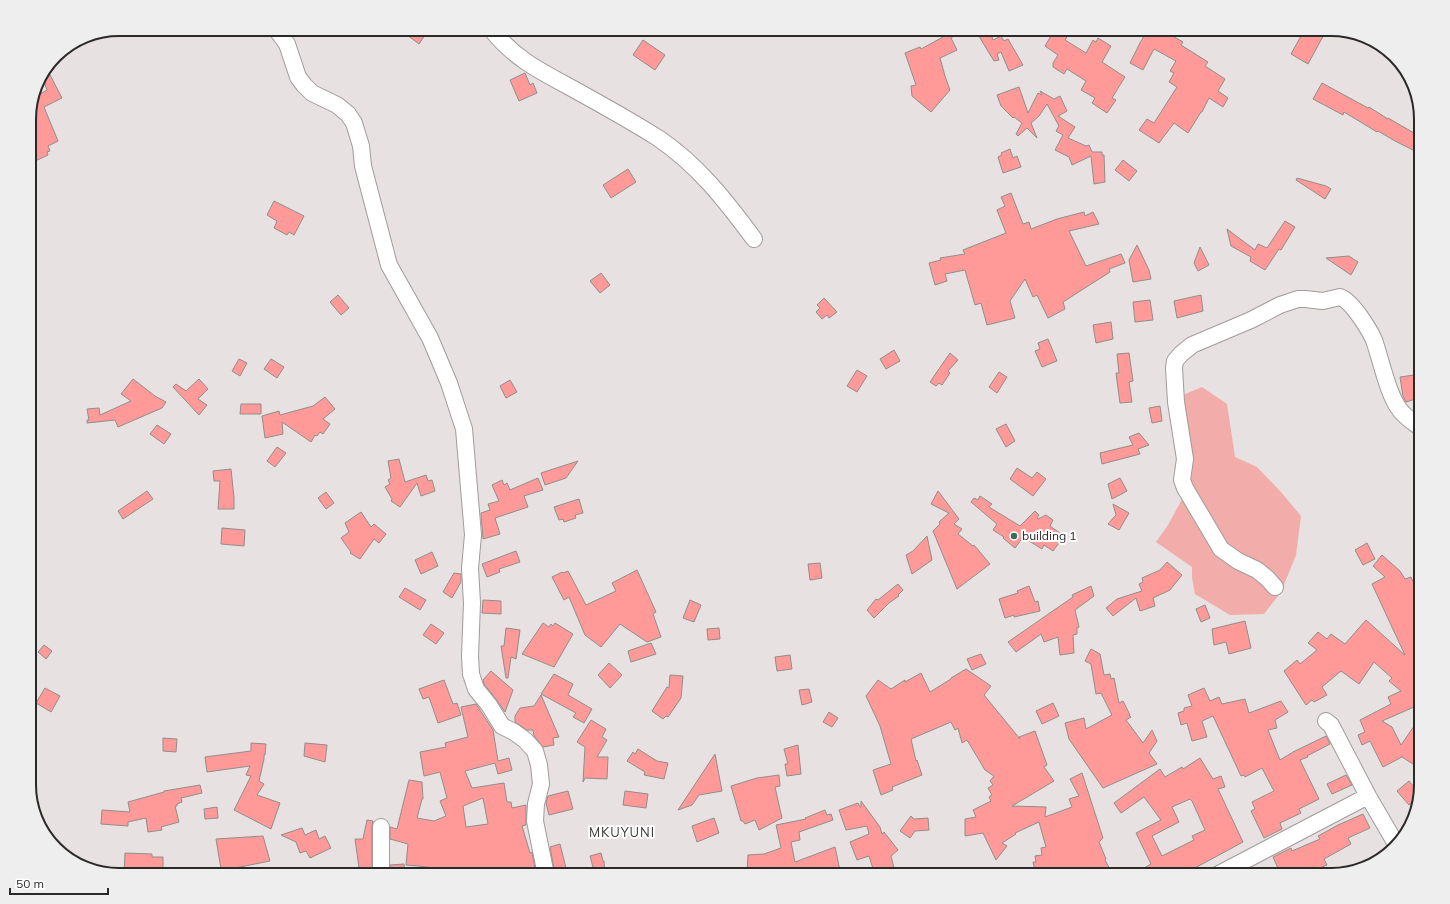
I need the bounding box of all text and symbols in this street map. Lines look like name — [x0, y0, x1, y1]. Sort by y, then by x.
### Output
place label: building 1 — [1022, 528, 1077, 543]
marker: building 1 — [1009, 531, 1019, 541]
district label: MKUYUNI — [589, 824, 655, 840]
scale bar — [10, 870, 108, 896]
text: 50 m — [16, 876, 44, 891]

